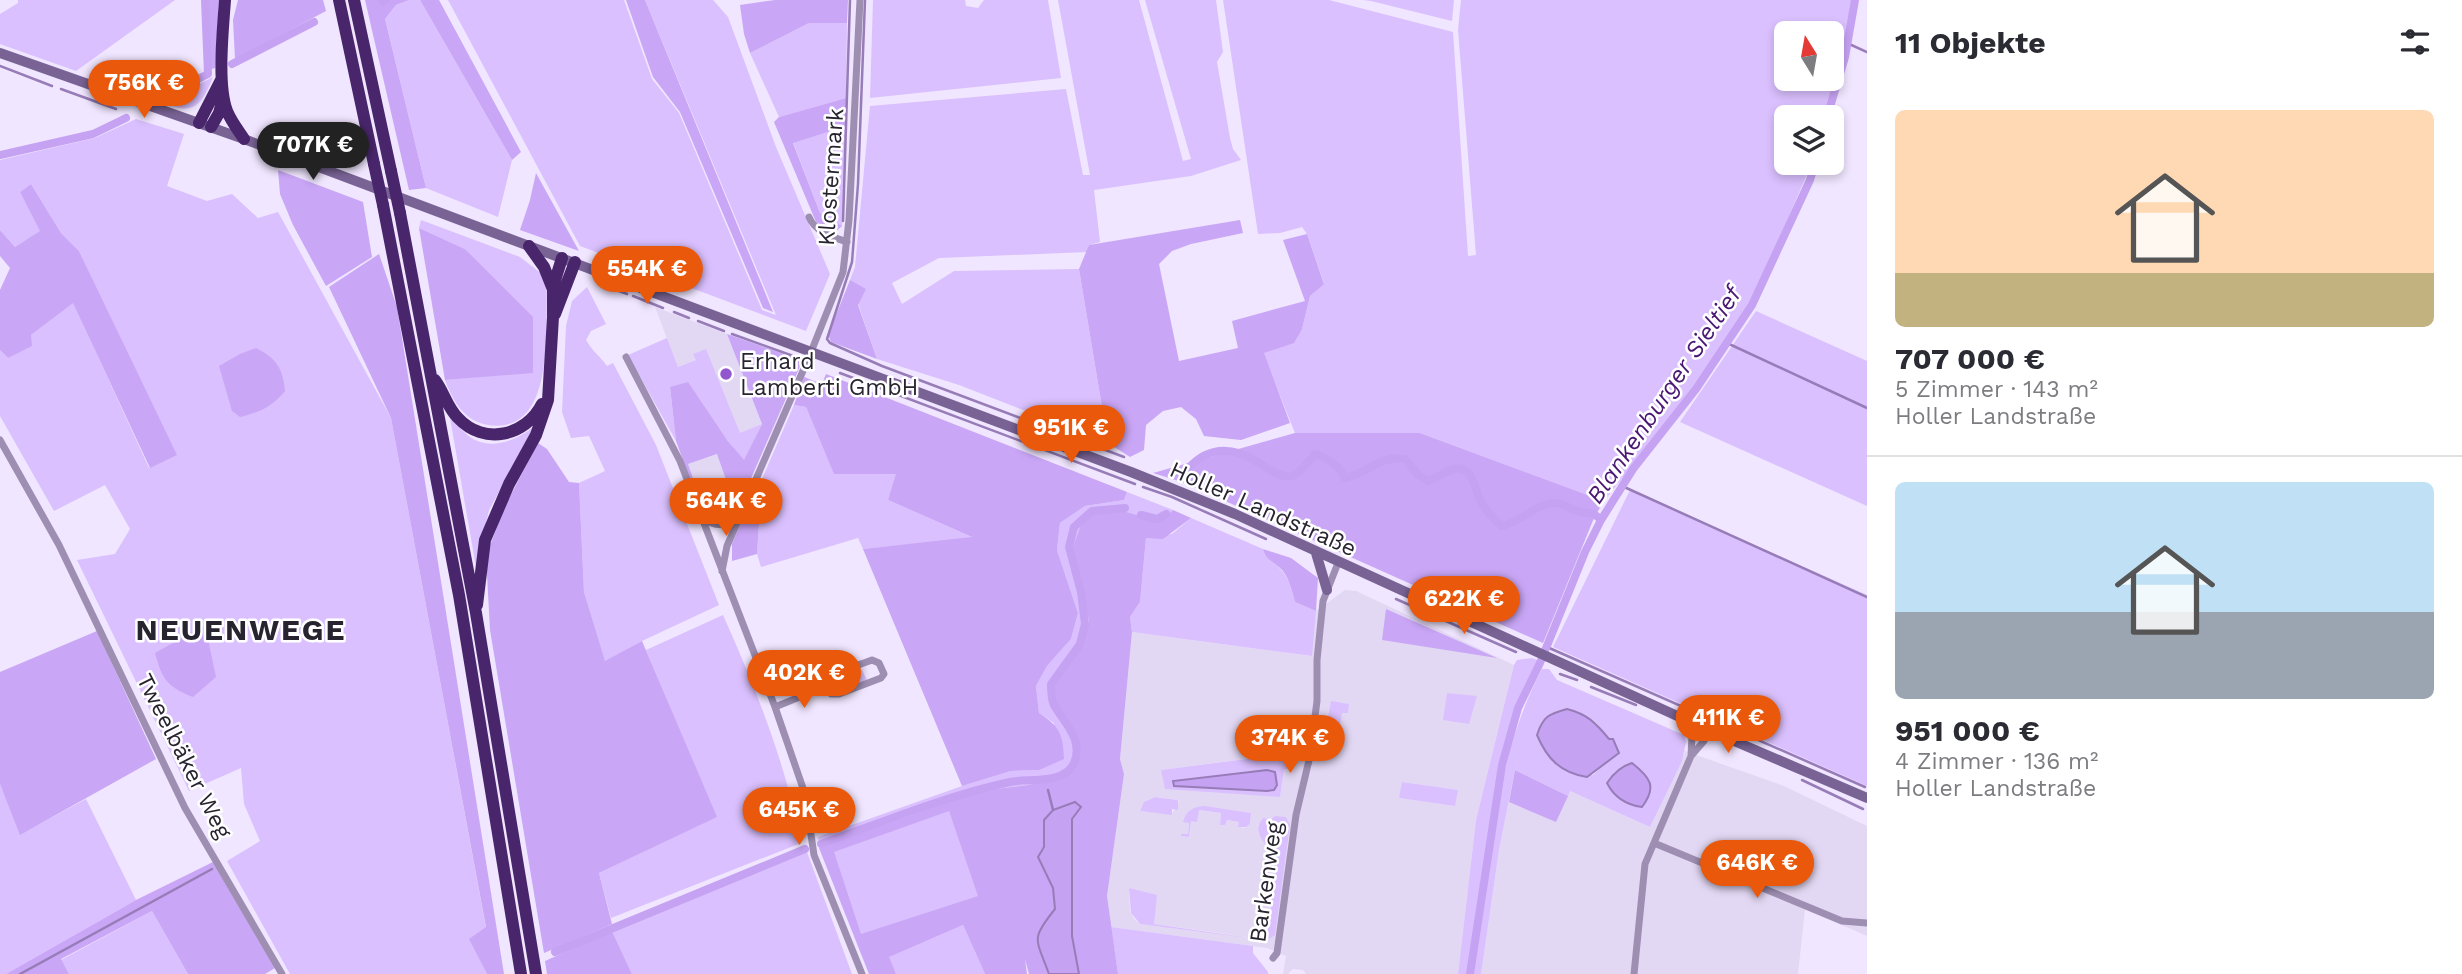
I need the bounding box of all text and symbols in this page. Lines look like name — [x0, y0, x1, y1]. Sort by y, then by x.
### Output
north arrow — [1774, 21, 1844, 91]
map controls — [1774, 21, 1844, 175]
icon: filters — [2396, 23, 2434, 61]
text: 11 Objekte — [1895, 25, 2046, 60]
pin: 756K € — [87, 60, 201, 120]
text: 756K € — [104, 69, 184, 96]
button: layers — [1774, 105, 1844, 175]
street label: Klostermark — [813, 107, 849, 247]
pin: 707K € — [256, 122, 370, 182]
text: 707K € — [273, 131, 353, 158]
icon: home — [2102, 155, 2228, 281]
pin: 554K € — [590, 246, 704, 306]
text: 554K € — [607, 255, 687, 282]
water label: Blankenburger Sieltief — [1581, 279, 1749, 509]
text: 707 000 € — [1895, 341, 2045, 376]
place label: Erhard Lamberti GmbH — [740, 348, 918, 401]
marker: Erhard Lamberti GmbH — [718, 366, 734, 382]
text: 5 Zimmer · 143 m² — [1895, 376, 2098, 403]
text: Holler Landstraße — [1895, 403, 2096, 430]
pin: 951K € — [1014, 406, 1128, 465]
text: 951K € — [1033, 414, 1109, 441]
street label: Holler Landstraße — [1166, 456, 1360, 562]
pin: 564K € — [669, 478, 783, 538]
text: 564K € — [686, 487, 766, 514]
icon: home — [2102, 527, 2228, 653]
pin: 622K € — [1407, 576, 1521, 636]
text: 622K € — [1424, 585, 1504, 612]
district label: NEUENWEGE — [136, 612, 346, 647]
pin: 402K € — [747, 650, 861, 710]
text: 402K € — [763, 659, 845, 686]
street label: Tweelbäker Weg — [131, 669, 238, 844]
pin: 411K € — [1671, 696, 1785, 755]
text: 411K € — [1692, 704, 1764, 731]
text: 951 000 € — [1895, 713, 2040, 748]
pin: 374K € — [1233, 716, 1347, 775]
text: 374K € — [1251, 724, 1329, 751]
text: 4 Zimmer · 136 m² — [1895, 748, 2098, 775]
text: Holler Landstraße — [1895, 775, 2096, 802]
pin: 645K € — [742, 788, 856, 847]
text: 645K € — [759, 796, 839, 823]
street label: Barkenweg — [1244, 819, 1288, 944]
pin: 646K € — [1700, 841, 1814, 900]
text: 646K € — [1716, 849, 1798, 876]

